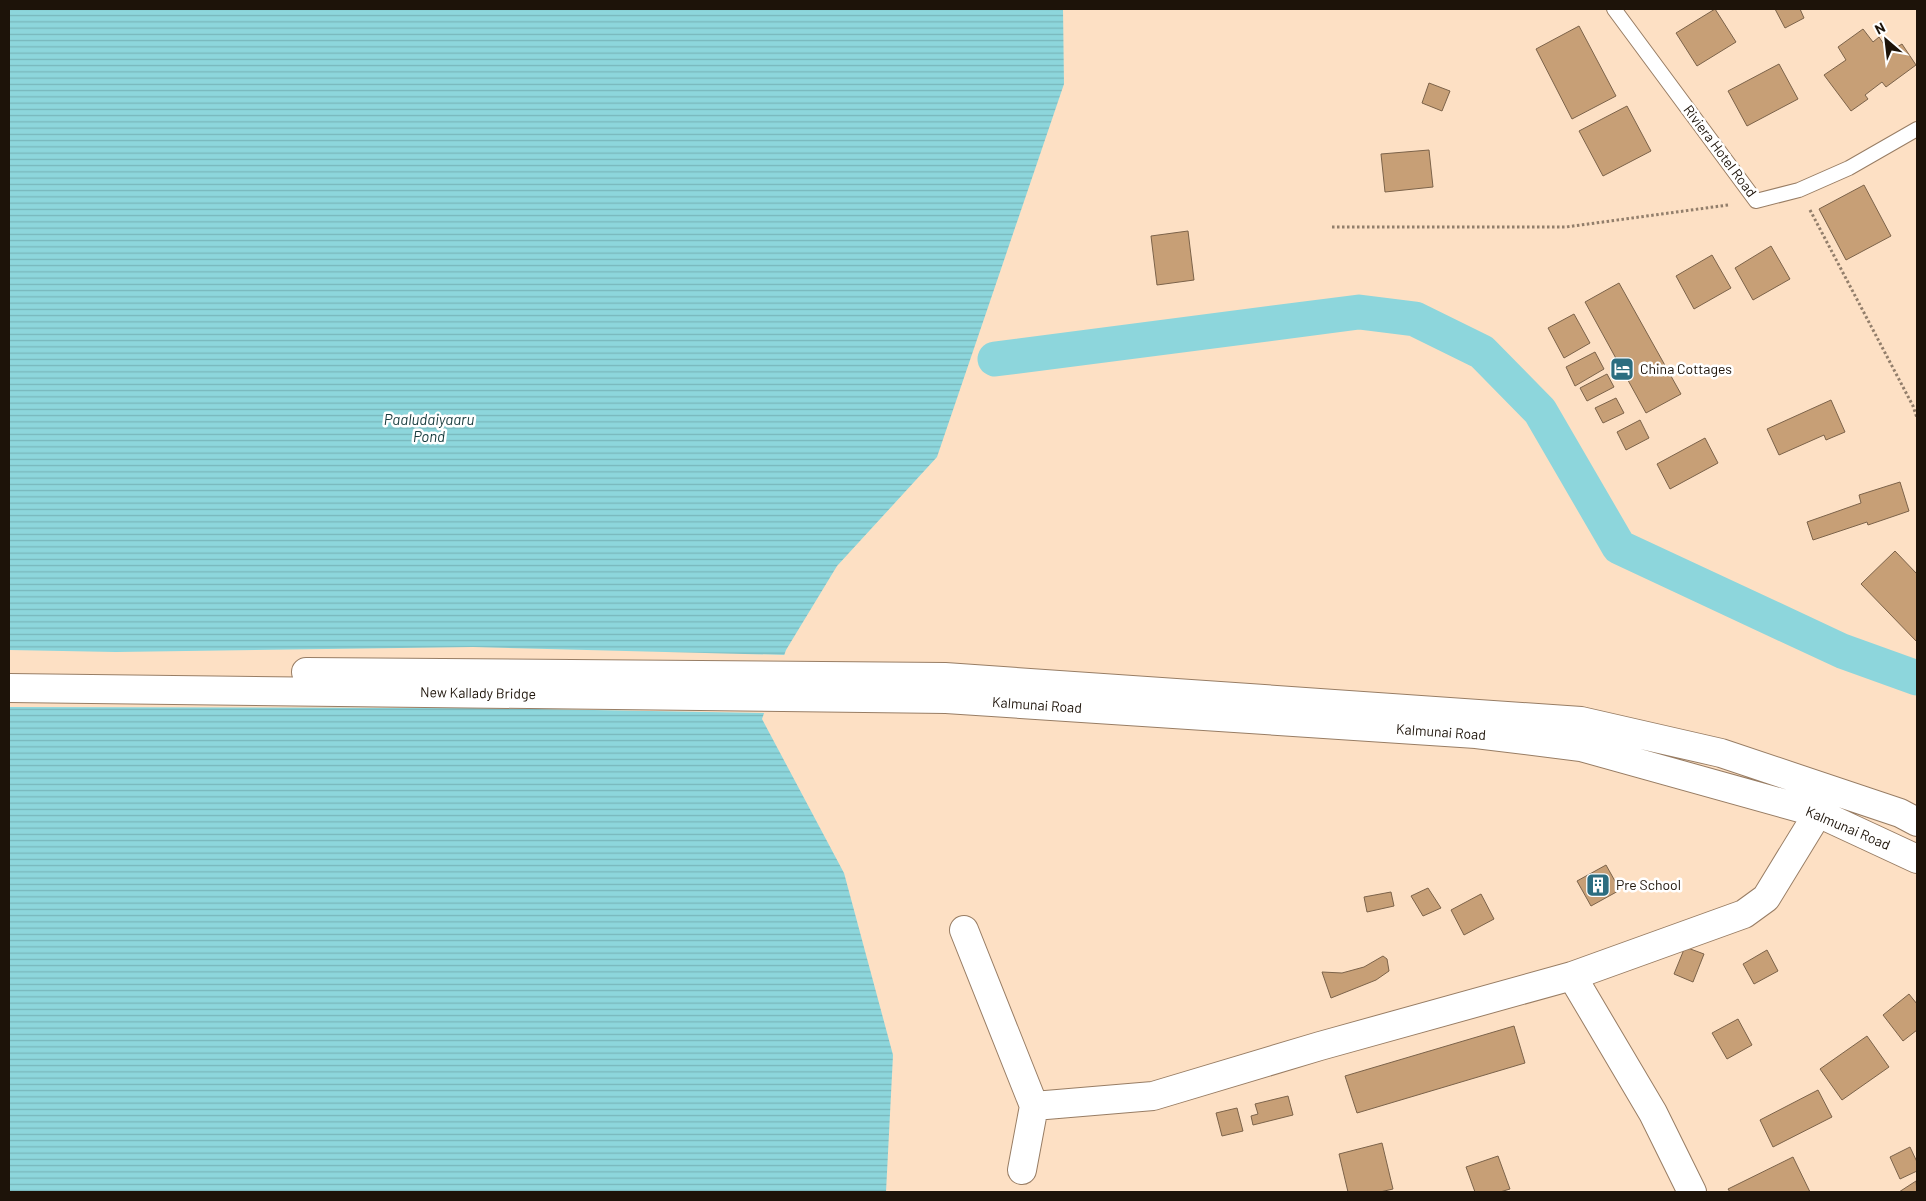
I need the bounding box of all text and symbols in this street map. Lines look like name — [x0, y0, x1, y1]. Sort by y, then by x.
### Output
north arrow — [1861, 15, 1911, 65]
text: N — [1872, 18, 1888, 38]
street label: Riviera Hotel Road — [1680, 101, 1761, 200]
hotel icon: China Cottages — [1609, 356, 1635, 382]
place label: China Cottages — [1640, 360, 1732, 377]
water label: Paaludaiyaaru Pond — [384, 410, 474, 445]
street label: New Kallady Bridge — [420, 683, 536, 702]
street label: Kalmunai Road — [992, 693, 1083, 716]
street label: Kalmunai Road — [1396, 720, 1487, 743]
street label: Kalmunai Road — [1803, 802, 1893, 853]
building icon: Pre School — [1585, 872, 1611, 898]
place label: Pre School — [1616, 876, 1681, 893]

